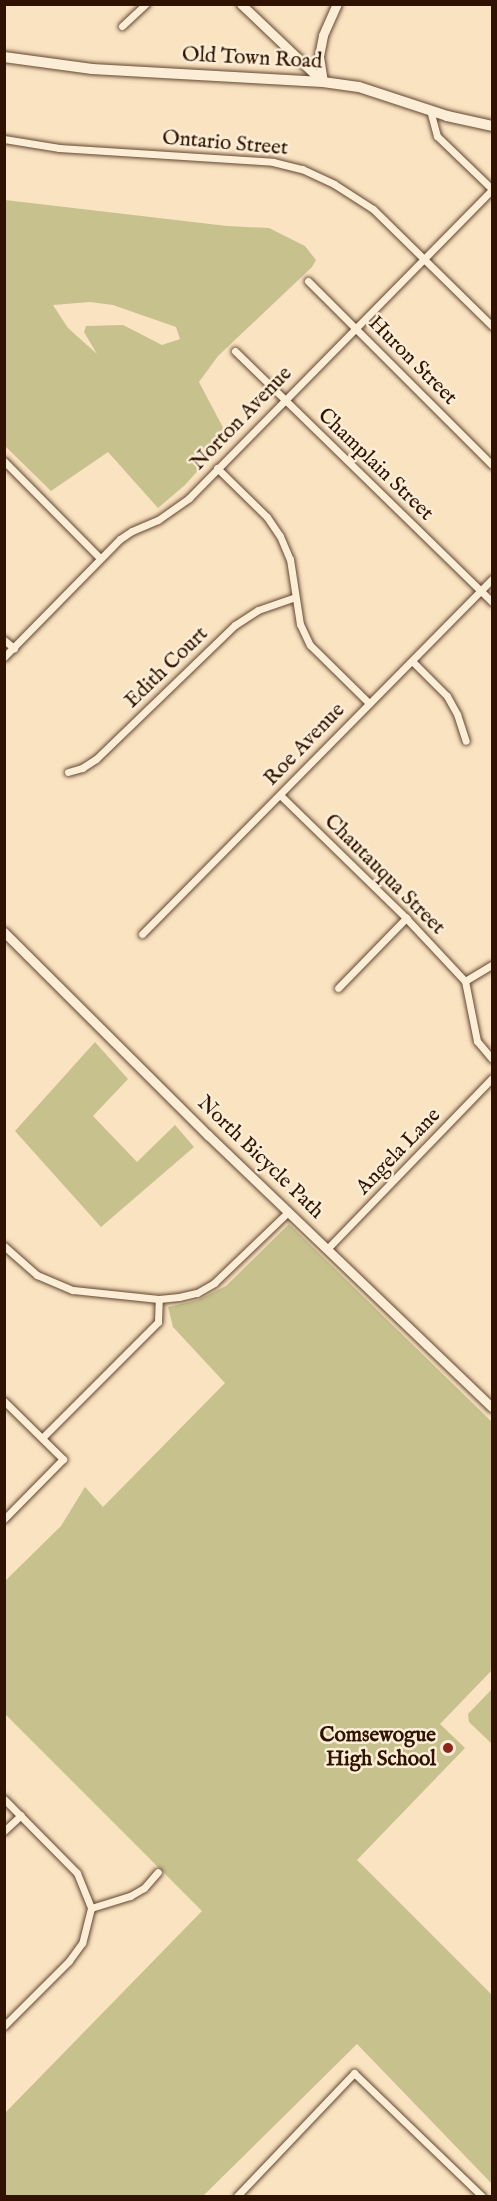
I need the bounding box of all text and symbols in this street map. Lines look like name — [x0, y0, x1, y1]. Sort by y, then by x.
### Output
street label: Old Town Road — [181, 43, 323, 75]
street label: Ontario Street — [161, 126, 289, 162]
street label: Huron Street — [362, 311, 462, 411]
street label: Norton Avenue — [186, 362, 298, 476]
street label: Champlain Street — [312, 403, 438, 527]
street label: Edith Court — [120, 622, 214, 714]
street label: Roe Avenue — [259, 698, 351, 792]
street label: Chautauqua Street — [318, 809, 450, 941]
street label: North Bicycle Path — [191, 1091, 329, 1225]
street label: Angela Lane — [352, 1103, 446, 1201]
place label: Comsewogue High School — [320, 1723, 436, 1773]
marker: Comsewogue High School — [441, 1741, 455, 1755]

